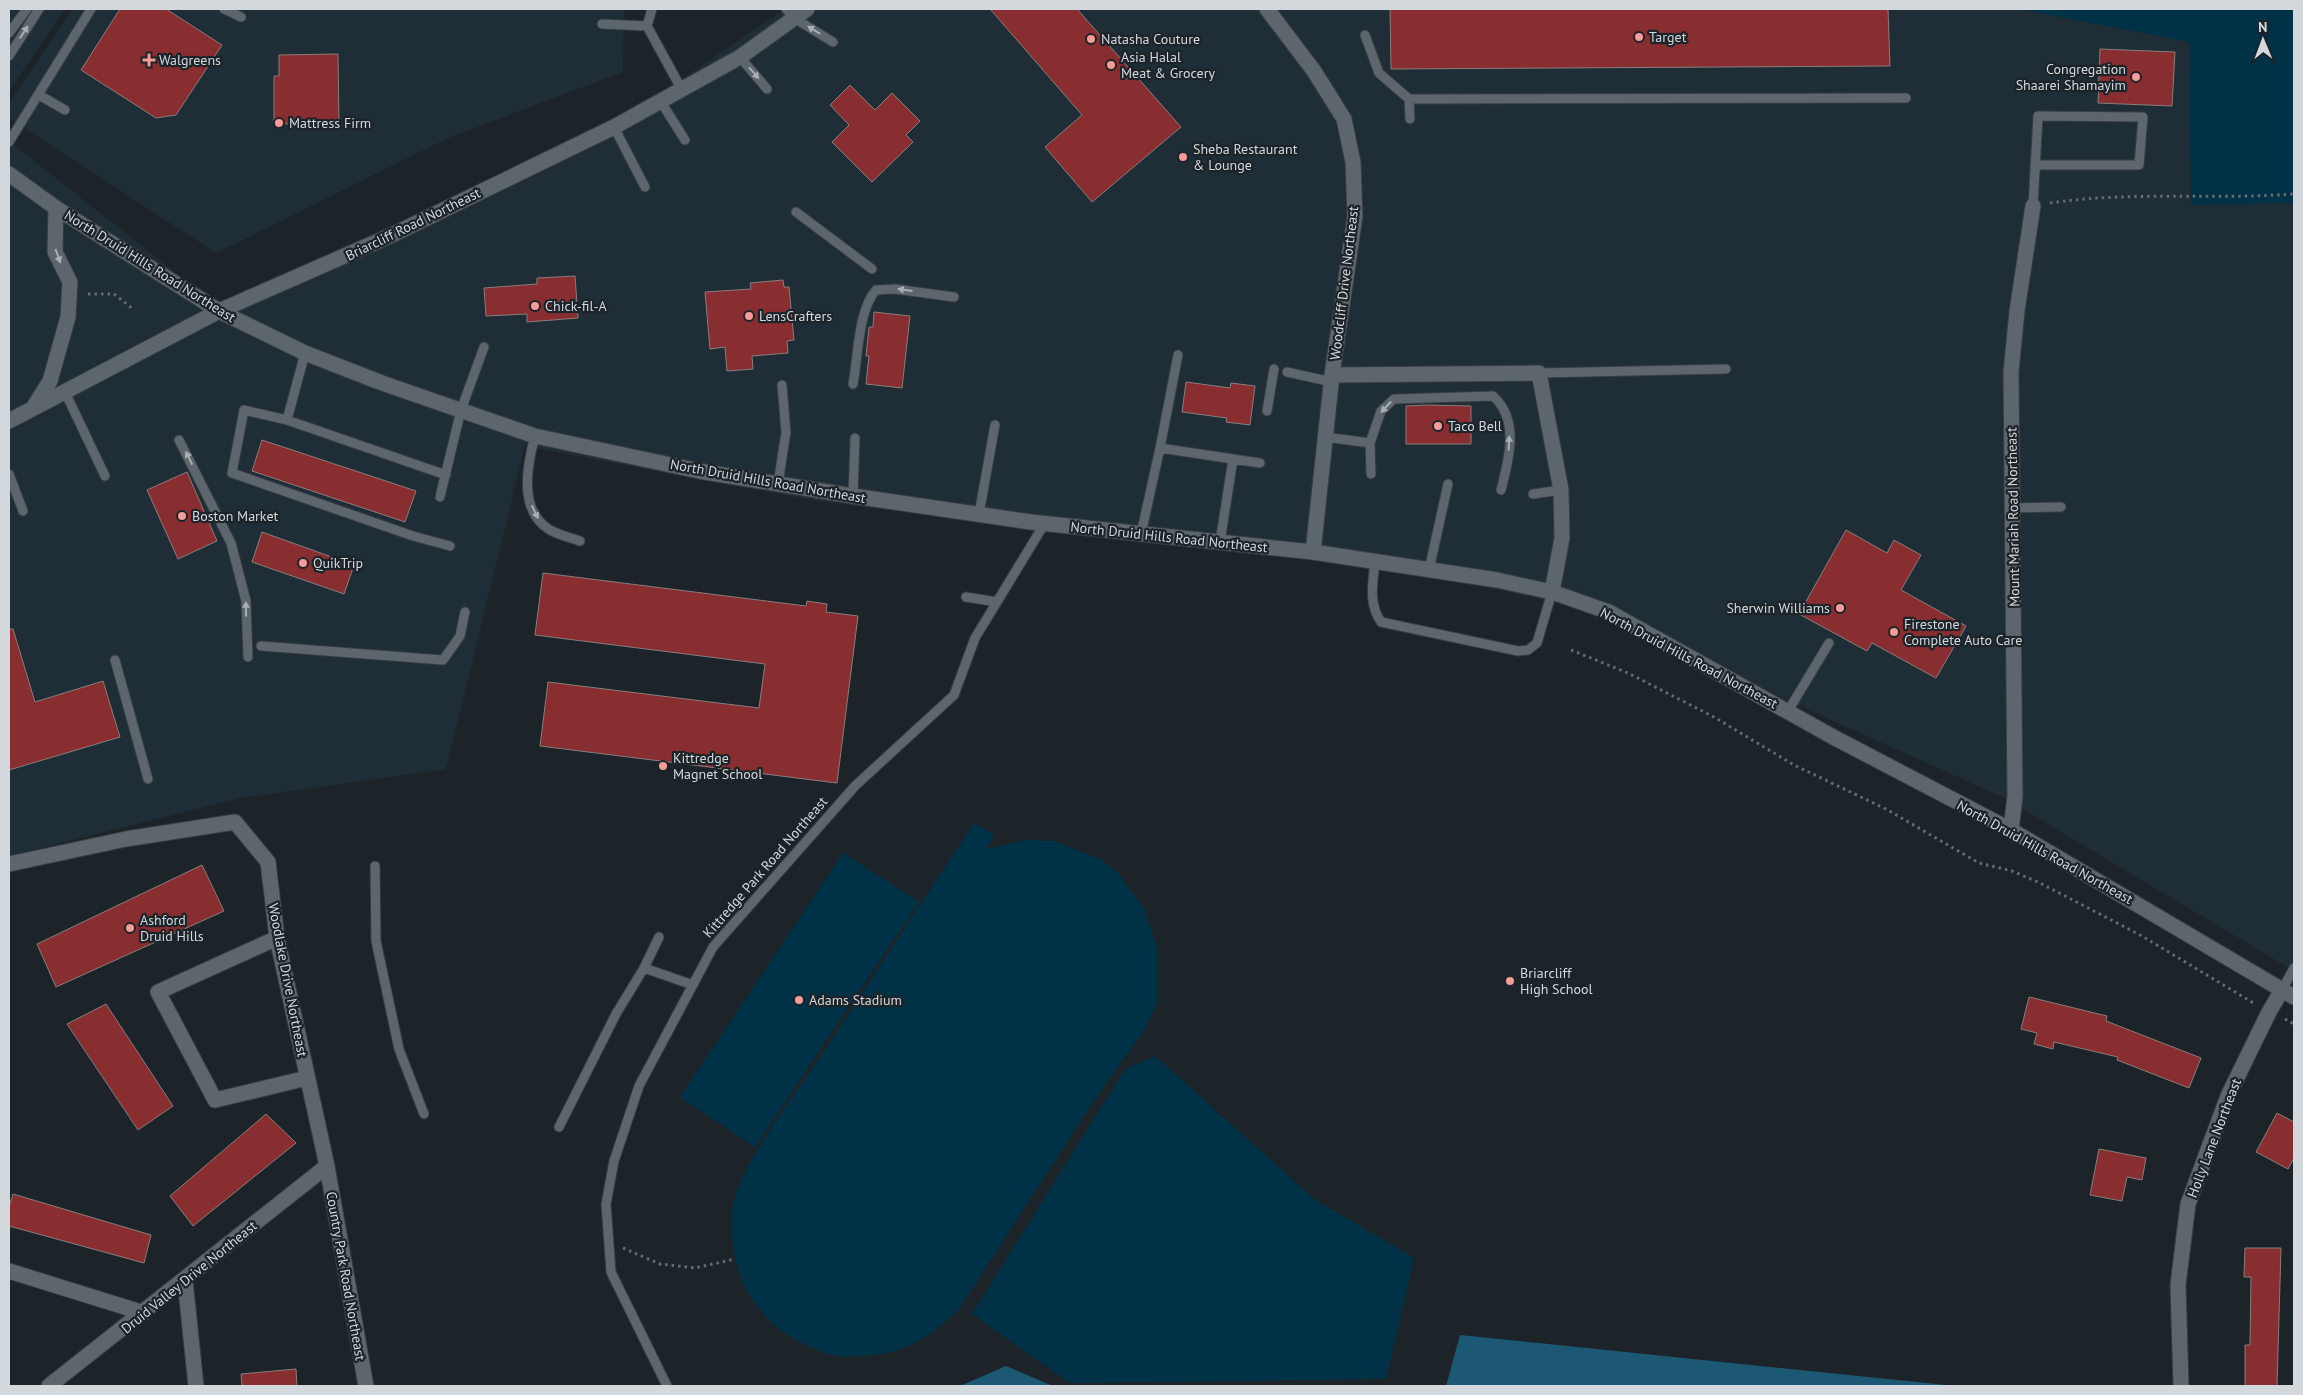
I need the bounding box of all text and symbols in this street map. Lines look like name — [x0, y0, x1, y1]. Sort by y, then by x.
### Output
north arrow — [2238, 15, 2288, 65]
text: N — [2258, 18, 2268, 36]
one-way arrow — [19, 25, 29, 39]
one-way arrow — [807, 25, 820, 35]
place label: Target — [1649, 28, 1687, 46]
place label: Natasha Couture — [1101, 30, 1200, 48]
marker: Target — [1633, 31, 1645, 43]
marker: Natasha Couture — [1085, 33, 1097, 45]
place label: Asia Halal Meat & Grocery — [1121, 48, 1215, 82]
place label: Walgreens — [159, 51, 221, 69]
marker: Walgreens — [143, 54, 155, 66]
marker: Asia Halal Meat & Grocery — [1105, 59, 1117, 71]
place label: Congregation Shaarei Shamayim — [2016, 60, 2126, 94]
one-way arrow — [748, 67, 759, 79]
marker: Congregation Shaarei Shamayim — [2130, 71, 2142, 83]
place label: Mattress Firm — [289, 114, 371, 132]
marker: Mattress Firm — [273, 117, 285, 129]
place label: Sheba Restaurant & Lounge — [1193, 140, 1298, 174]
marker: Sheba Restaurant & Lounge — [1177, 151, 1189, 163]
street label: Briarcliff Road Northeast — [343, 183, 484, 264]
street label: Woodcliff Drive Northeast — [1326, 205, 1362, 361]
street label: North Druid Hills Road Northeast — [61, 206, 239, 326]
one-way arrow — [54, 249, 62, 264]
one-way arrow — [897, 286, 913, 294]
place label: Chick-fil-A — [545, 297, 608, 315]
marker: Chick-fil-A — [529, 300, 541, 312]
place label: LensCrafters — [759, 307, 832, 325]
marker: LensCrafters — [743, 310, 755, 322]
one-way arrow — [1380, 401, 1392, 413]
place label: Taco Bell — [1448, 417, 1502, 435]
marker: Taco Bell — [1432, 420, 1444, 432]
street label: Mount Mariah Road Northeast — [2002, 427, 2024, 607]
one-way arrow — [1506, 434, 1514, 450]
one-way arrow — [185, 451, 193, 465]
street label: North Druid Hills Road Northeast — [669, 455, 867, 507]
one-way arrow — [531, 505, 539, 519]
place label: Boston Market — [192, 507, 278, 525]
marker: Boston Market — [176, 510, 188, 522]
street label: North Druid Hills Road Northeast — [1069, 518, 1269, 556]
place label: QuikTrip — [313, 554, 363, 572]
marker: QuikTrip — [297, 557, 309, 569]
place label: Sherwin Williams — [1726, 599, 1830, 617]
one-way arrow — [242, 600, 250, 616]
marker: Sherwin Williams — [1834, 602, 1846, 614]
street label: North Druid Hills Road Northeast — [1597, 604, 1781, 713]
place label: Firestone Complete Auto Care — [1904, 615, 2022, 649]
marker: Firestone Complete Auto Care — [1888, 626, 1900, 638]
place label: Kittredge Magnet School — [673, 749, 762, 783]
marker: Kittredge Magnet School — [657, 760, 669, 772]
street label: Kittredge Park Road Northeast — [699, 793, 831, 941]
street label: North Druid Hills Road Northeast — [1954, 796, 2136, 908]
street label: Woodlake Drive Northeast — [264, 902, 312, 1059]
place label: Ashford Druid Hills — [140, 911, 204, 945]
marker: Ashford Druid Hills — [124, 922, 136, 934]
place label: Briarcliff High School — [1520, 964, 1593, 998]
marker: Briarcliff High School — [1504, 975, 1516, 987]
place label: Adams Stadium — [809, 991, 902, 1009]
marker: Adams Stadium — [793, 994, 805, 1006]
street label: Holly Lane Northeast — [2183, 1076, 2245, 1200]
street label: Country Park Road Northeast — [322, 1190, 370, 1362]
street label: Druid Valley Drive Northeast — [118, 1217, 261, 1337]

